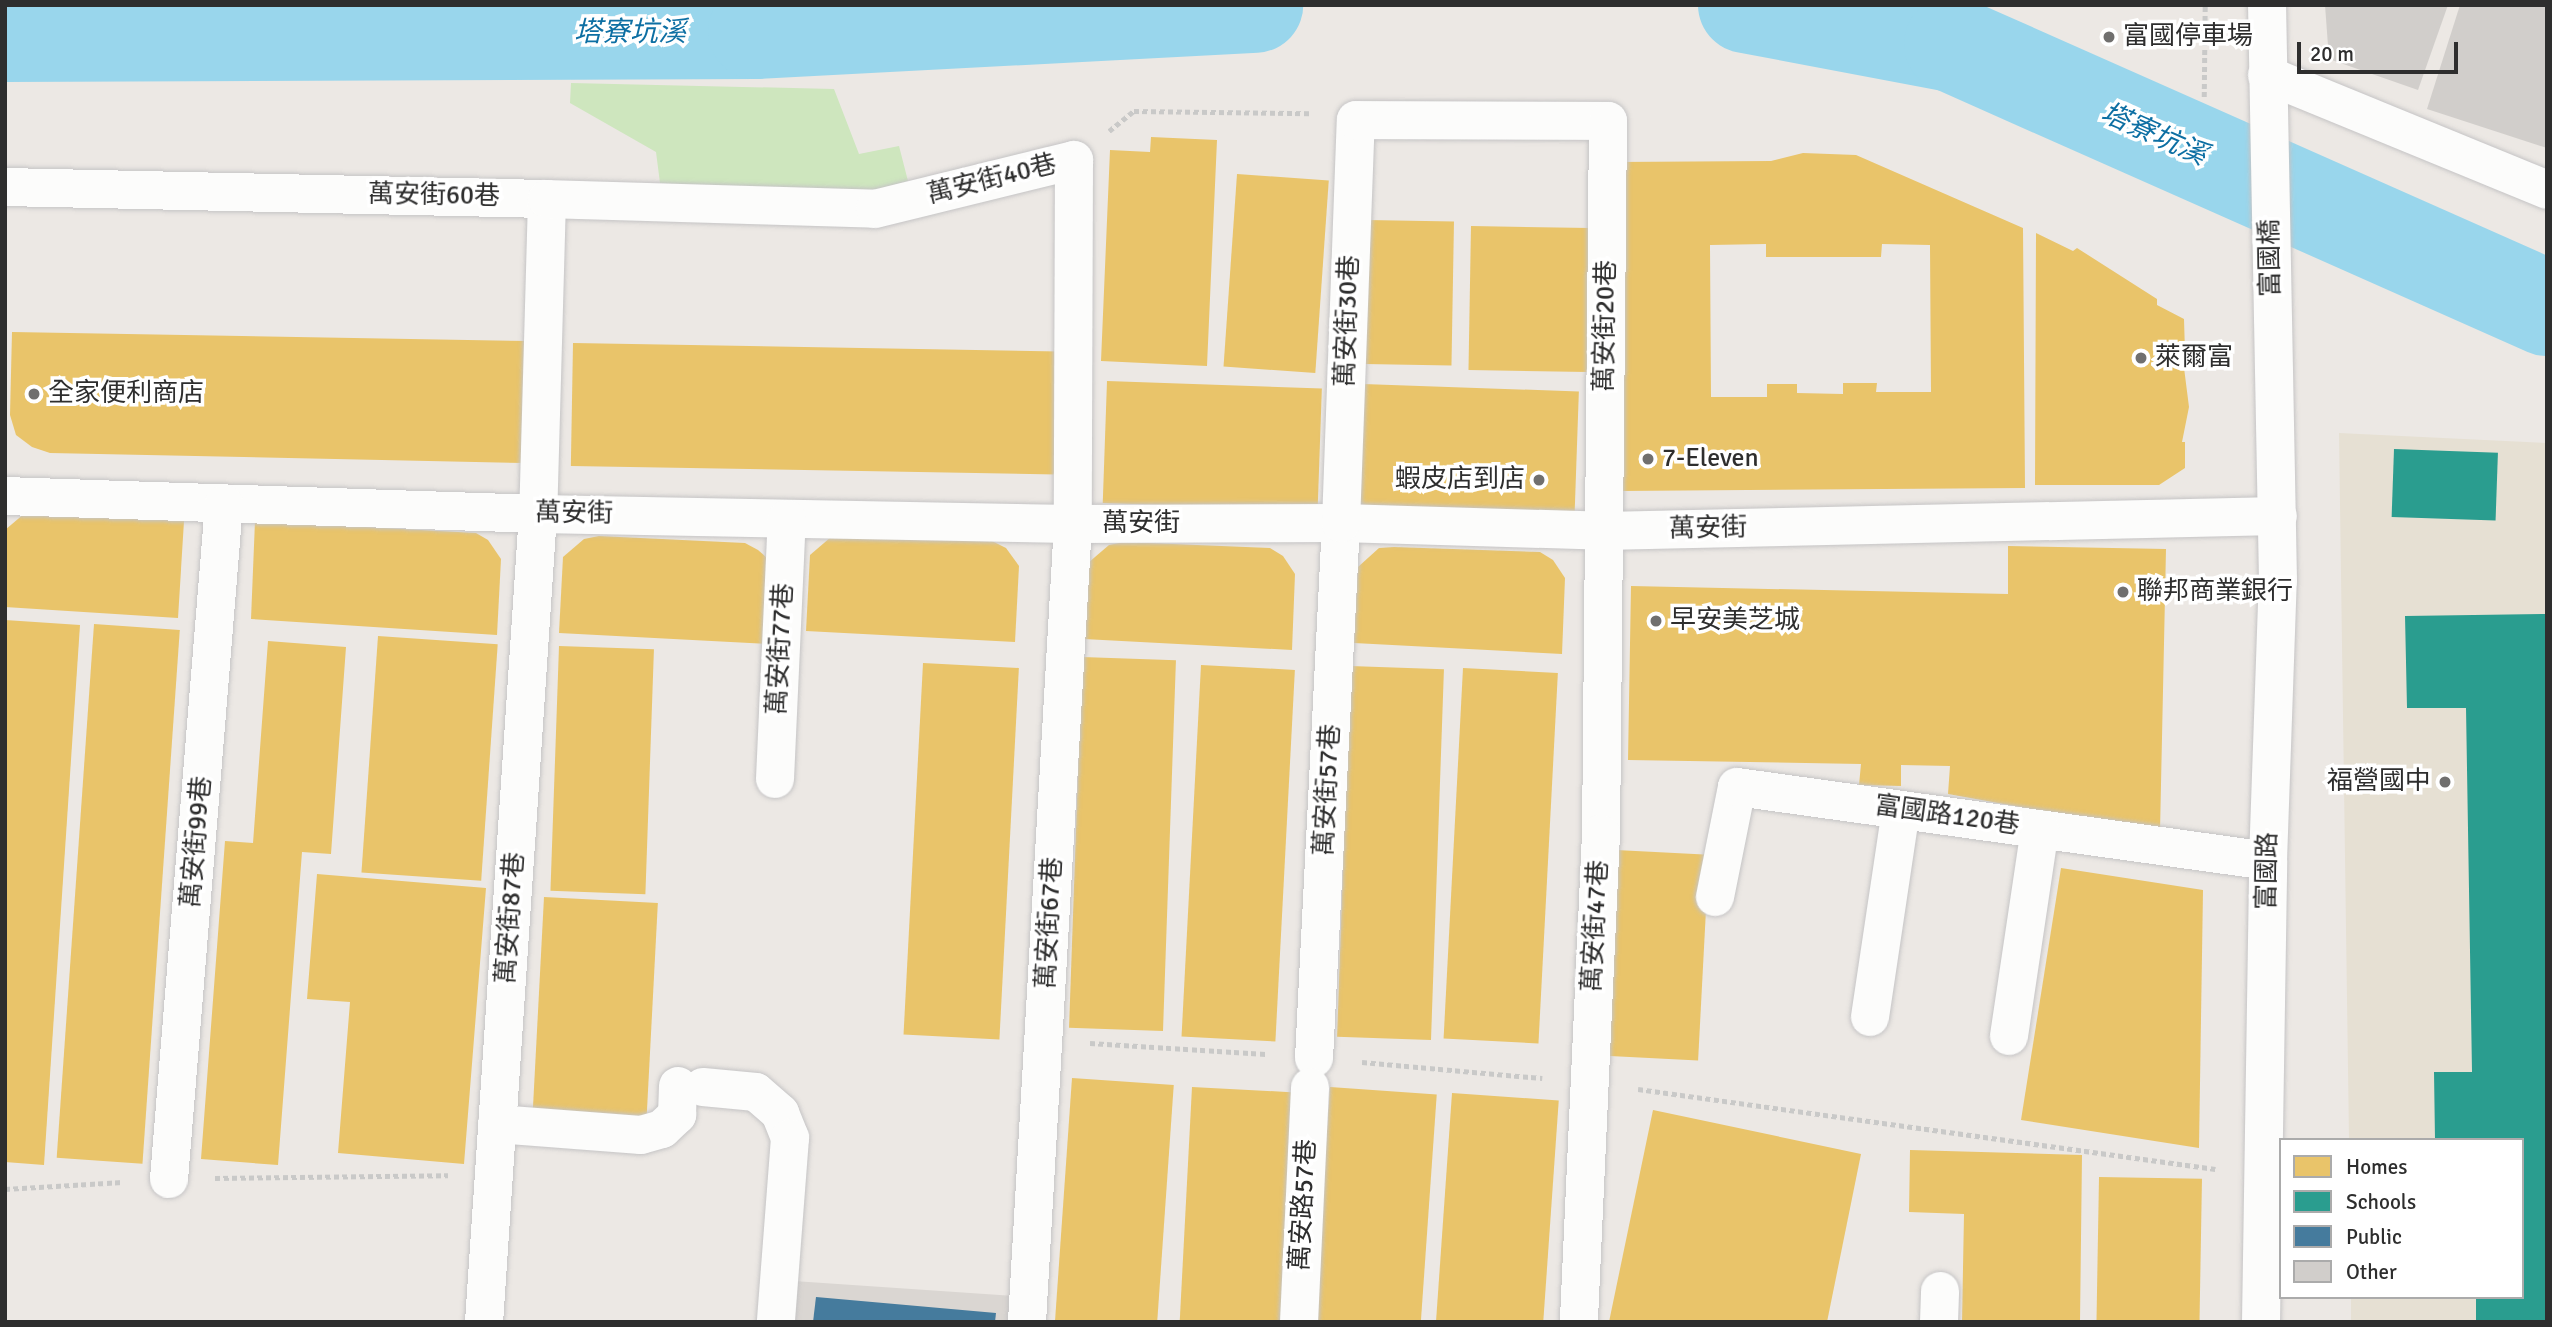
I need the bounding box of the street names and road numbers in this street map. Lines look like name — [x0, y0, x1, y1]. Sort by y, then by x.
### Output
street label: 萬安街40巷 — [924, 149, 1060, 211]
street label: 萬安街60巷 — [368, 179, 500, 213]
street label: 富國橋 — [2255, 219, 2287, 297]
street label: 萬安街30巷 — [1330, 254, 1366, 388]
street label: 萬安街20巷 — [1589, 260, 1623, 392]
street label: 萬安街 — [535, 498, 613, 530]
street label: 萬安街 — [1102, 508, 1180, 540]
street label: 萬安街 — [1669, 513, 1747, 545]
street label: 萬安街77巷 — [762, 582, 800, 716]
street label: 萬安街57巷 — [1309, 723, 1347, 857]
street label: 萬安街99巷 — [176, 775, 218, 909]
street label: 富國路120巷 — [1872, 790, 2022, 842]
street label: 富國路 — [2252, 832, 2284, 910]
street label: 萬安街87巷 — [491, 851, 531, 985]
street label: 萬安街67巷 — [1031, 856, 1069, 990]
street label: 萬安街47巷 — [1577, 859, 1615, 993]
street label: 萬安路57巷 — [1285, 1138, 1323, 1272]

